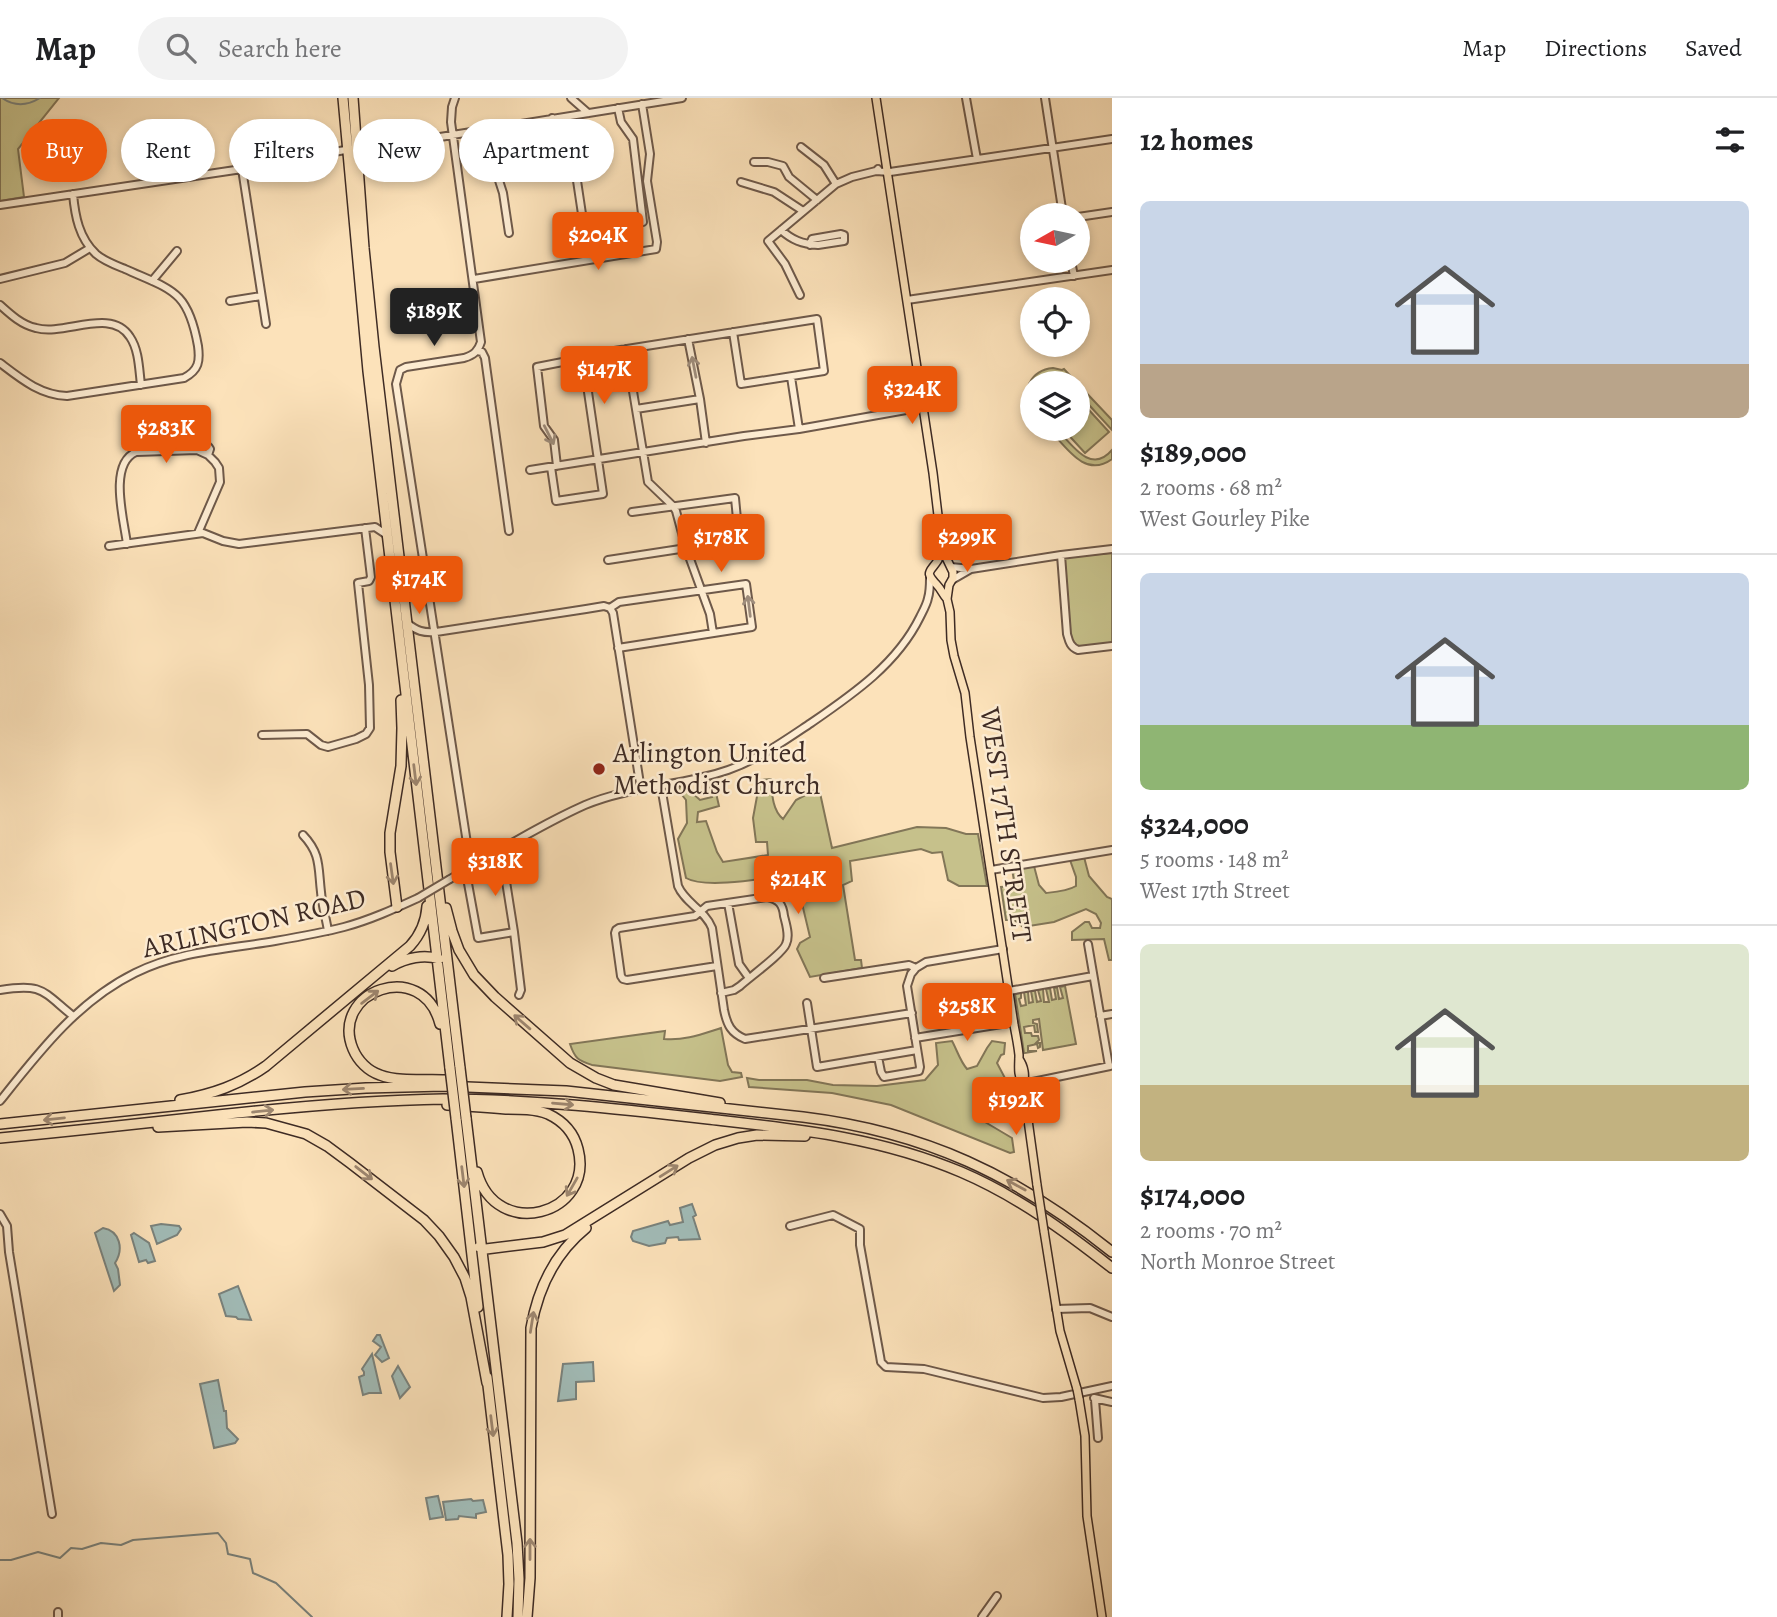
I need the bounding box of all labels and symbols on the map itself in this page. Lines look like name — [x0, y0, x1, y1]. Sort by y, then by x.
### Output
north arrow — [1020, 203, 1090, 273]
pin: $204K — [549, 212, 647, 272]
pin: $189K — [385, 288, 483, 348]
pin: $147K — [555, 346, 653, 406]
one-way arrow — [686, 356, 700, 379]
pin: $324K — [863, 366, 961, 426]
pin: $283K — [117, 406, 215, 465]
one-way arrow — [543, 424, 557, 444]
pin: $178K — [672, 514, 770, 574]
pin: $299K — [918, 514, 1016, 574]
pin: $174K — [370, 556, 468, 616]
one-way arrow — [742, 595, 755, 618]
street label: WEST 17TH STREET — [971, 704, 1041, 945]
place label: Arlington United Methodist Church — [612, 734, 821, 804]
marker: Arlington United Methodist Church — [591, 761, 607, 777]
one-way arrow — [409, 763, 422, 786]
pin: $318K — [446, 838, 544, 898]
pin: $214K — [749, 856, 847, 916]
one-way arrow — [386, 862, 399, 885]
street label: ARLINGTON ROAD — [138, 879, 369, 967]
pin: $258K — [918, 984, 1016, 1043]
one-way arrow — [360, 989, 379, 1004]
one-way arrow — [513, 1014, 531, 1030]
pin: $192K — [967, 1077, 1065, 1137]
one-way arrow — [342, 1082, 365, 1095]
one-way arrow — [551, 1098, 574, 1111]
one-way arrow — [251, 1104, 274, 1117]
one-way arrow — [43, 1112, 66, 1125]
one-way arrow — [659, 1163, 678, 1178]
one-way arrow — [456, 1165, 469, 1188]
one-way arrow — [354, 1166, 373, 1181]
one-way arrow — [565, 1176, 579, 1196]
one-way arrow — [1006, 1178, 1027, 1191]
one-way arrow — [526, 1311, 539, 1334]
one-way arrow — [486, 1414, 499, 1436]
one-way arrow — [523, 1538, 537, 1561]

